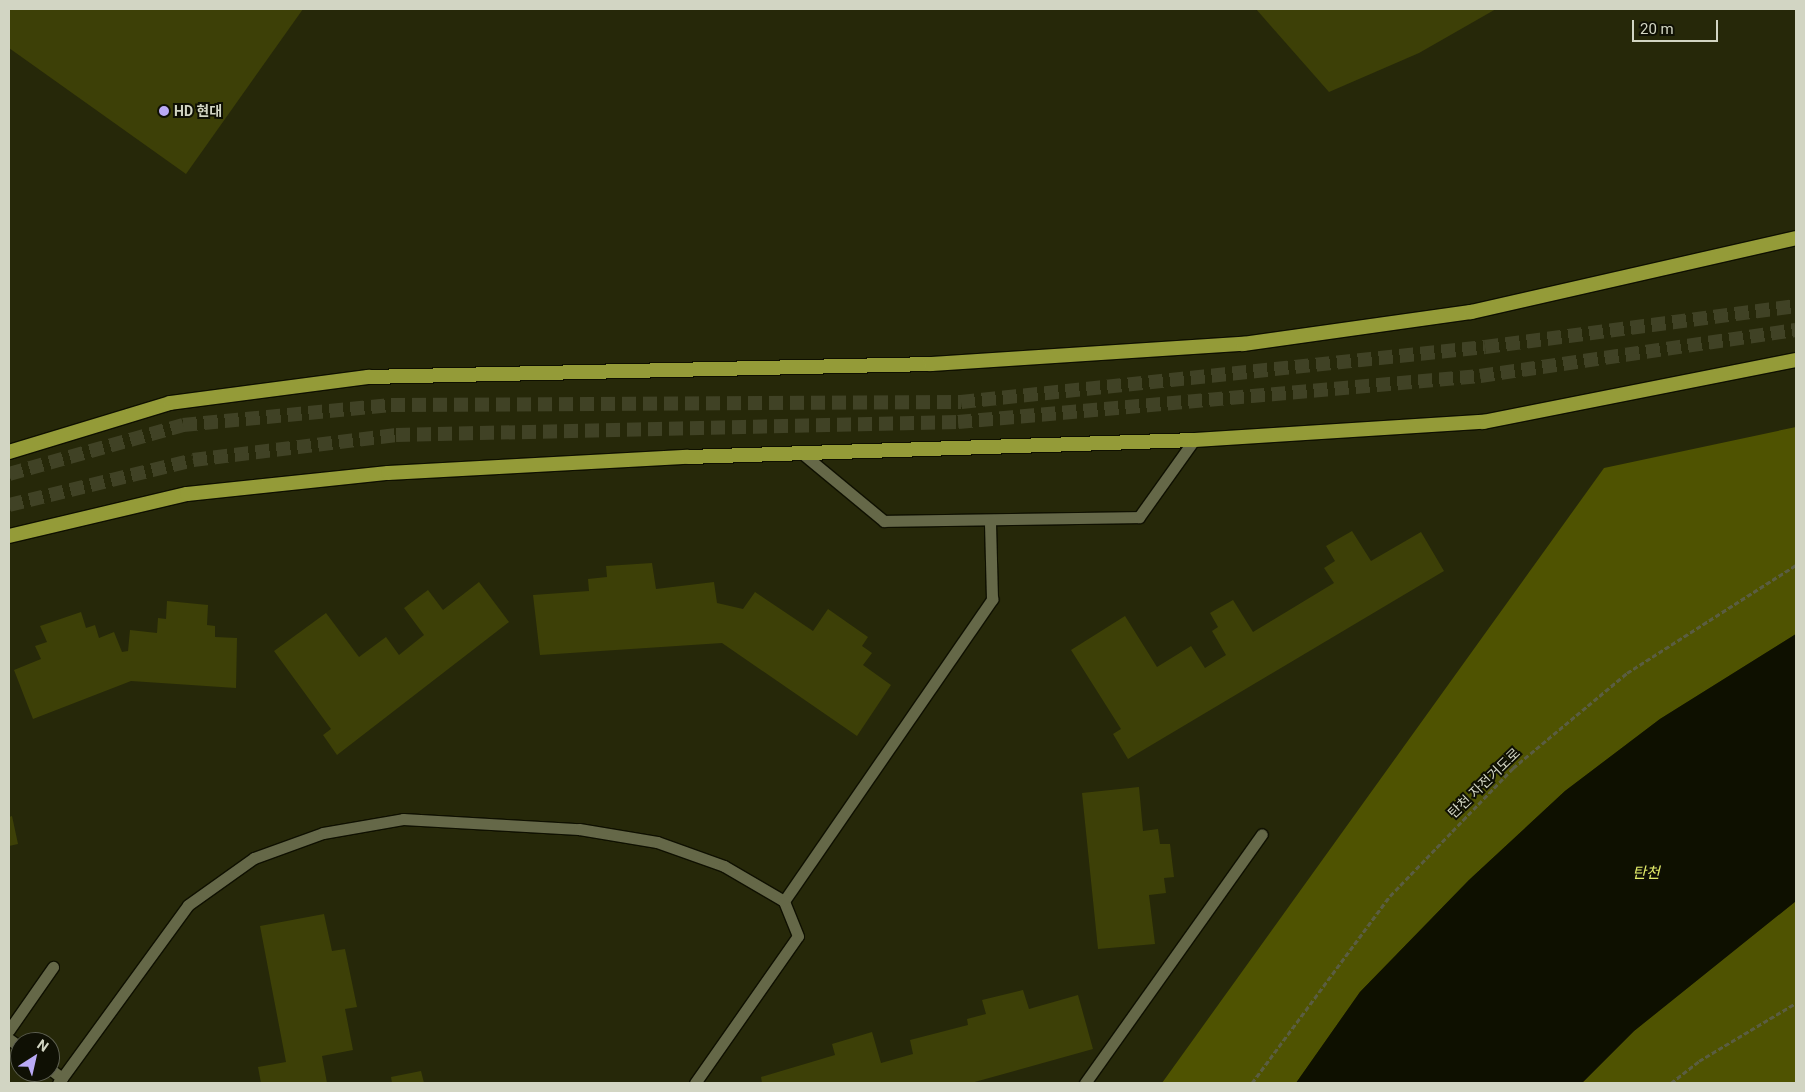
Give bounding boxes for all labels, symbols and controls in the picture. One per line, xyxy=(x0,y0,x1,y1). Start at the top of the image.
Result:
scale bar xyxy=(1635,10,1721,42)
text: 20 m xyxy=(1640,20,1674,38)
place label: HD 현대 xyxy=(174,103,222,119)
marker: HD 현대 xyxy=(158,105,170,117)
street label: 탄천 자전거도로 xyxy=(1444,744,1524,822)
water label: 탄천 xyxy=(1632,865,1660,883)
north arrow xyxy=(10,1032,60,1082)
text: N xyxy=(34,1036,52,1055)

